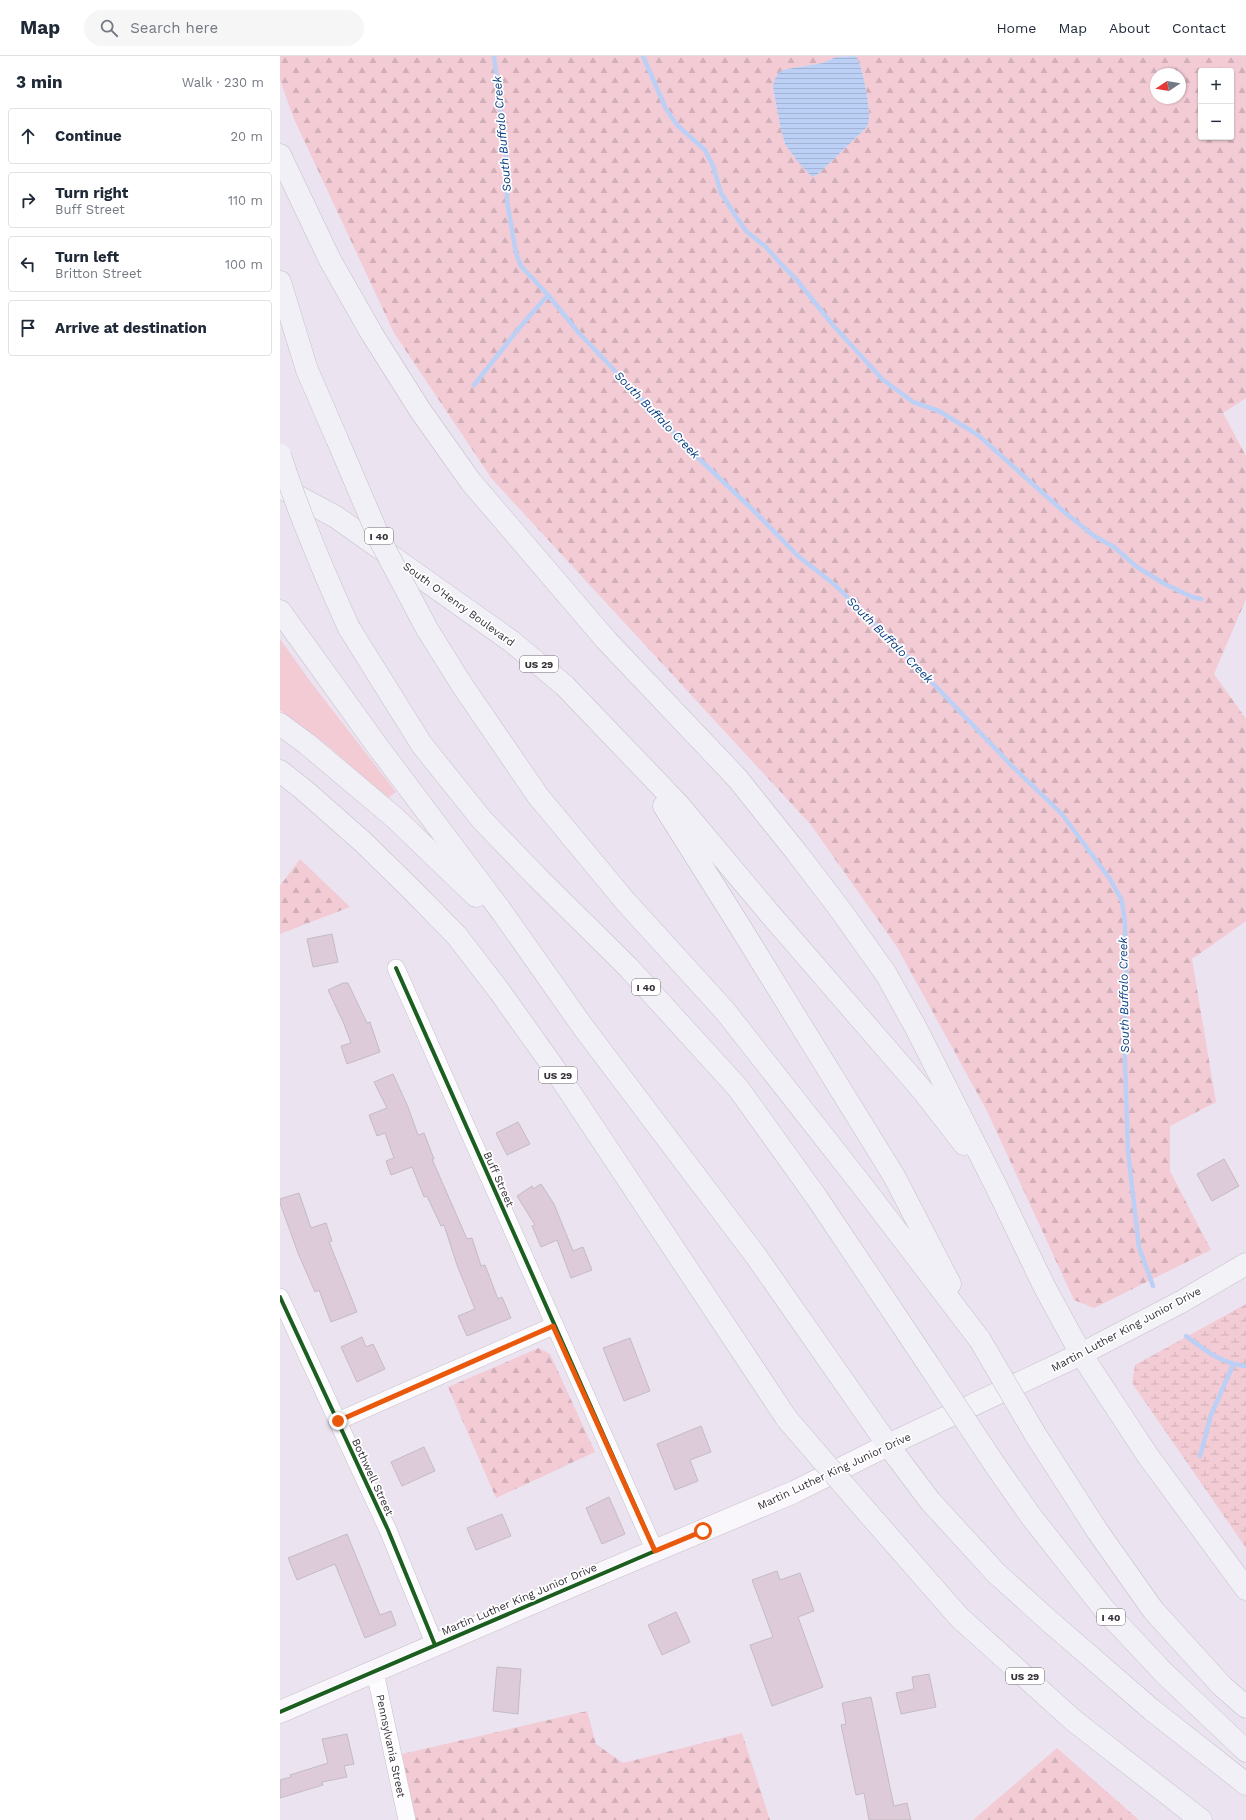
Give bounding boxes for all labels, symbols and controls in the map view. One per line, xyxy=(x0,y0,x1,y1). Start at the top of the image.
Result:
search box xyxy=(84,10,364,46)
text: Map xyxy=(20,16,60,39)
icon: search xyxy=(98,17,120,39)
text: Search here xyxy=(130,19,218,37)
text: Home xyxy=(996,20,1036,36)
text: Map xyxy=(1058,20,1087,36)
text: About xyxy=(1109,20,1150,36)
text: Contact xyxy=(1172,20,1226,36)
north arrow xyxy=(1150,68,1186,104)
map controls xyxy=(1198,68,1234,140)
button: + xyxy=(1198,68,1234,104)
text: 3 min xyxy=(16,72,62,92)
text: Walk · 230 m xyxy=(182,75,264,90)
water label: South Buffalo Creek xyxy=(490,75,514,192)
button: − xyxy=(1198,104,1234,140)
icon: ahead xyxy=(17,125,39,147)
text: Continue xyxy=(55,127,122,145)
text: 20 m xyxy=(231,129,263,144)
text: Turn right xyxy=(55,184,128,202)
icon: right xyxy=(17,189,39,211)
text: 110 m xyxy=(228,193,263,208)
text: Buff Street xyxy=(55,202,125,217)
text: Turn left xyxy=(55,248,119,266)
icon: left xyxy=(17,253,39,275)
text: 100 m xyxy=(225,257,263,272)
text: Britton Street xyxy=(55,266,142,281)
icon: arrive xyxy=(17,317,39,339)
text: Arrive at destination xyxy=(55,319,207,337)
water label: South Buffalo Creek xyxy=(612,368,703,462)
road number: I 40 xyxy=(365,528,393,544)
street label: South O'Henry Boulevard xyxy=(401,560,517,649)
water label: South Buffalo Creek xyxy=(844,594,936,686)
road number: US 29 xyxy=(520,656,558,672)
water label: South Buffalo Creek xyxy=(1116,936,1132,1053)
road number: I 40 xyxy=(632,979,660,995)
road number: US 29 xyxy=(539,1067,577,1083)
street label: Buff Street xyxy=(481,1150,517,1209)
street label: Martin Luther King Junior Drive xyxy=(1049,1284,1203,1375)
route end xyxy=(329,1412,347,1430)
street label: Martin Luther King Junior Drive xyxy=(755,1430,913,1513)
street label: Bothwell Street xyxy=(349,1437,396,1518)
route start xyxy=(694,1522,712,1540)
street label: Martin Luther King Junior Drive xyxy=(439,1561,599,1638)
road number: I 40 xyxy=(1097,1609,1125,1625)
road number: US 29 xyxy=(1006,1668,1044,1684)
street label: Pennsylvania Street xyxy=(373,1693,408,1799)

